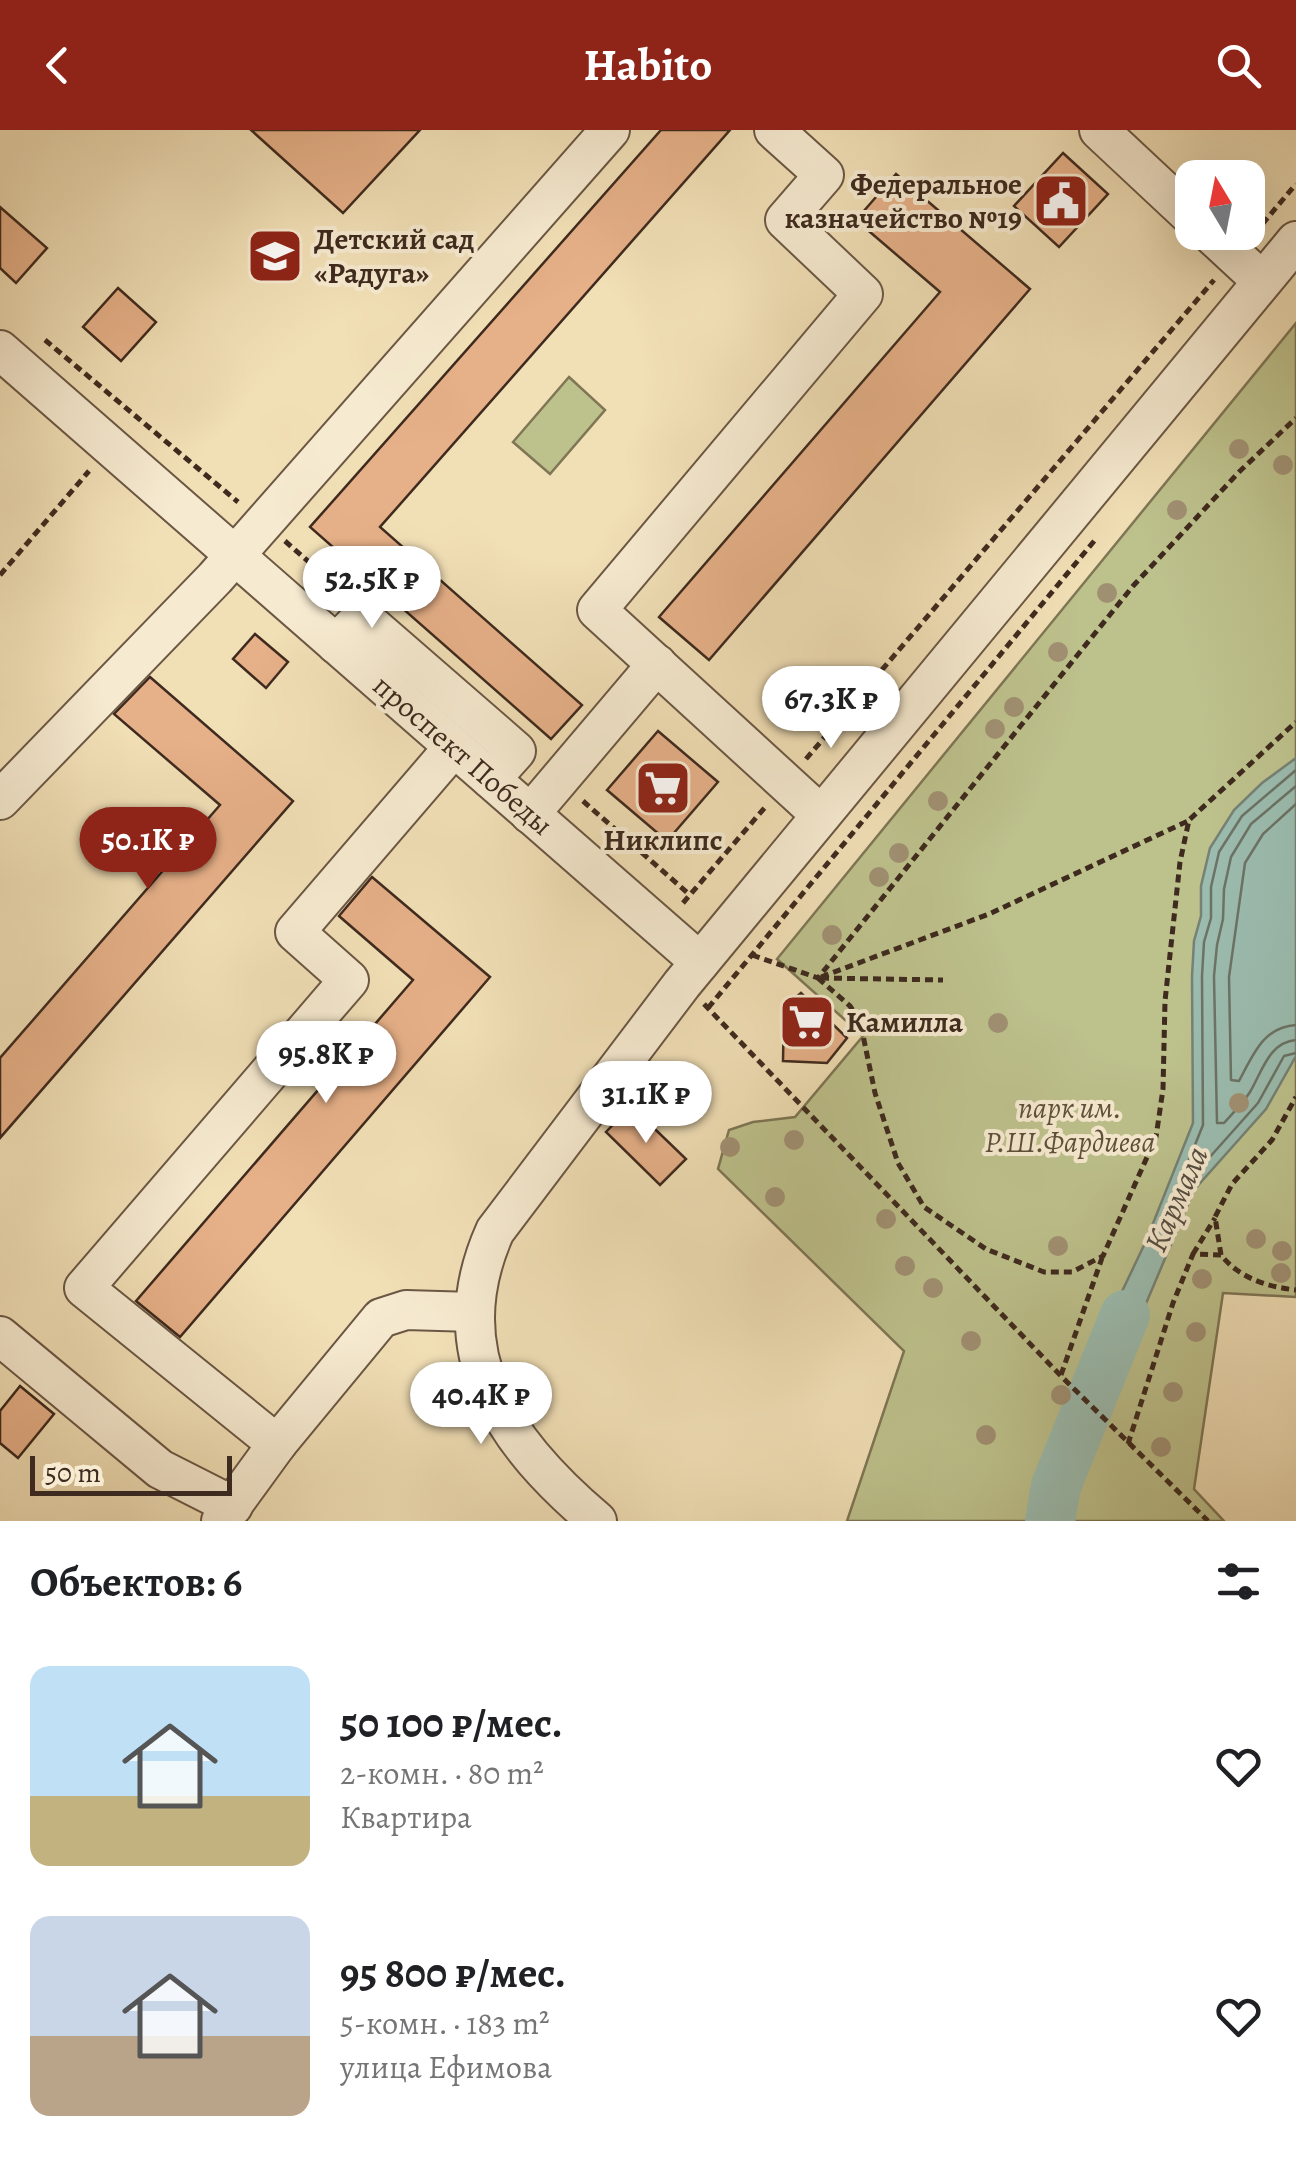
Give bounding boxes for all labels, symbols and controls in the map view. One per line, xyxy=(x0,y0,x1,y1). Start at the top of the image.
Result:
text: Habito xyxy=(583,34,713,96)
icon: back xyxy=(30,38,85,93)
icon: search xyxy=(1211,38,1266,93)
north arrow xyxy=(1175,160,1265,250)
map controls xyxy=(1175,160,1265,250)
place label: Федеральное казначейство №19 xyxy=(785,164,1022,238)
public building icon: Федеральное казначейство №19 xyxy=(1031,171,1091,231)
place label: Детский сад «Радуга» xyxy=(314,219,474,293)
school or university icon: Детский сад «Радуга» xyxy=(245,226,305,286)
pin: 52.5K ₽ xyxy=(280,546,464,631)
text: 52.5K ₽ xyxy=(325,556,419,600)
street label: проспект Победы xyxy=(364,666,562,844)
pin: 67.3K ₽ xyxy=(739,666,923,751)
text: 67.3K ₽ xyxy=(784,676,878,720)
supermarket icon: Никлипс xyxy=(633,758,693,818)
pin: 50.1K ₽ xyxy=(56,807,240,892)
text: 50.1K ₽ xyxy=(102,817,194,861)
place label: Никлипс xyxy=(603,820,723,860)
supermarket icon: Камилла xyxy=(777,992,837,1052)
place label: Камилла xyxy=(846,1002,964,1042)
pin: 95.8K ₽ xyxy=(234,1021,418,1106)
text: 95.8K ₽ xyxy=(278,1031,374,1075)
pin: 31.1K ₽ xyxy=(554,1061,738,1146)
text: 31.1K ₽ xyxy=(602,1071,690,1115)
park label: парк им. Р.Ш.Фардиева xyxy=(985,1088,1155,1162)
water label: Кармала xyxy=(1133,1139,1219,1259)
pin: 40.4K ₽ xyxy=(389,1362,573,1447)
text: 40.4K ₽ xyxy=(432,1372,530,1416)
scale bar xyxy=(30,1451,232,1496)
text: 50 m xyxy=(45,1454,101,1492)
text: Объектов: 6 xyxy=(30,1553,242,1610)
icon: filters xyxy=(1211,1554,1266,1609)
text: 50 100 ₽/мес. xyxy=(340,1694,563,1751)
icon: home xyxy=(110,1706,230,1826)
icon: heart xyxy=(1211,1739,1266,1794)
text: 2-комн. · 80 m² xyxy=(340,1751,544,1795)
text: Квартира xyxy=(340,1795,472,1839)
text: 95 800 ₽/мес. xyxy=(340,1944,566,2001)
icon: home xyxy=(110,1956,230,2076)
icon: heart xyxy=(1211,1989,1266,2044)
text: 5-комн. · 183 m² xyxy=(340,2001,550,2045)
text: улица Ефимова xyxy=(340,2045,552,2089)

